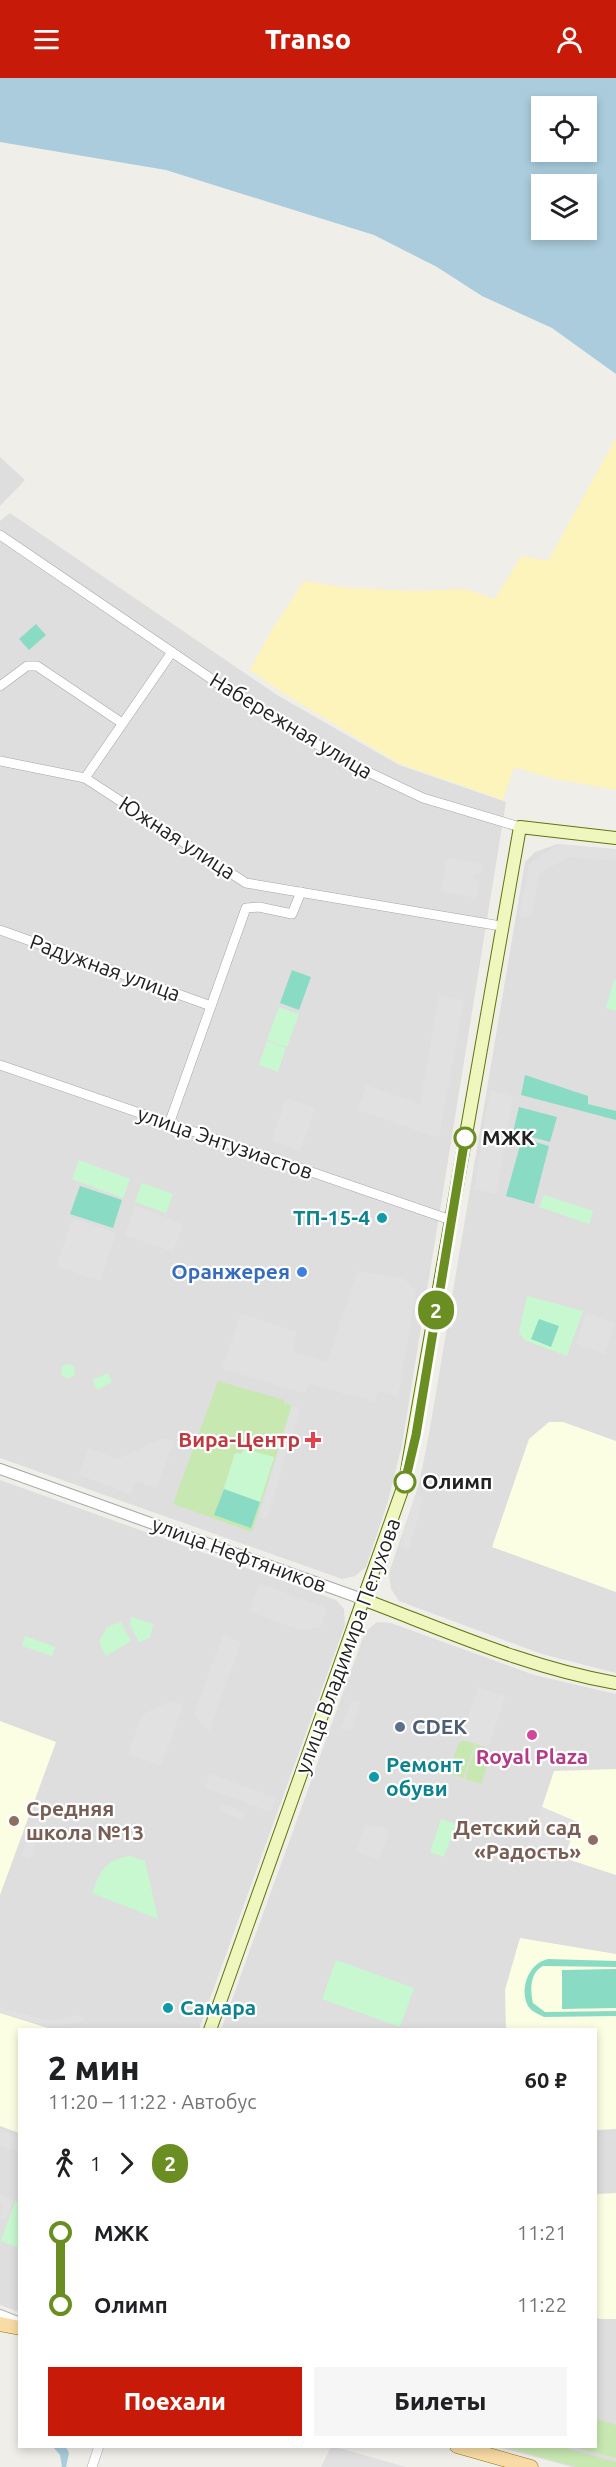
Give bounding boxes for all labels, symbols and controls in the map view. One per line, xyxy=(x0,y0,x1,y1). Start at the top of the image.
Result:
icon: menu xyxy=(30,23,63,56)
icon: person xyxy=(553,23,586,56)
text: Transo xyxy=(265,24,351,54)
map controls xyxy=(531,96,597,240)
button: locate xyxy=(531,96,597,162)
button: layers xyxy=(531,174,597,240)
street label: Набережная улица xyxy=(206,667,377,783)
street label: Южная улица xyxy=(115,791,240,884)
street label: Радужная улица xyxy=(27,929,184,1005)
street label: улица Энтузиастов xyxy=(134,1101,316,1183)
place label: МЖК xyxy=(482,1125,535,1149)
marker: МЖК xyxy=(454,1127,476,1149)
place label: ТП-15-4 xyxy=(293,1205,370,1229)
marker: ТП-15-4 xyxy=(375,1211,389,1225)
place label: Оранжерея xyxy=(171,1259,290,1283)
marker: Оранжерея xyxy=(295,1265,309,1279)
line badge: 2 xyxy=(416,1290,456,1330)
text: 2 xyxy=(430,1298,442,1322)
place label: Вира-Центр xyxy=(178,1427,300,1451)
marker: Вира-Центр xyxy=(304,1431,322,1449)
place label: Олимп xyxy=(422,1469,492,1493)
marker: Олимп xyxy=(394,1471,416,1493)
street label: улица Нефтяников xyxy=(149,1511,330,1597)
street label: улица Владимира Петухова xyxy=(290,1515,405,1777)
place label: CDEK xyxy=(412,1714,467,1738)
marker: CDEK xyxy=(393,1720,407,1734)
marker: Royal Plaza xyxy=(525,1728,539,1742)
place label: Royal Plaza xyxy=(476,1744,588,1768)
place label: Ремонт обуви xyxy=(386,1752,463,1800)
marker: Ремонт обуви xyxy=(367,1770,381,1784)
place label: Средняя школа №13 xyxy=(26,1796,144,1844)
marker: Средняя школа №13 xyxy=(7,1814,21,1828)
place label: Детский сад «Радость» xyxy=(453,1815,581,1863)
marker: Детский сад «Радость» xyxy=(586,1833,600,1847)
place label: Самара xyxy=(180,1995,256,2019)
marker: Самара xyxy=(161,2001,175,2015)
text: 2 мин xyxy=(48,2049,140,2086)
text: 60 ₽ xyxy=(525,2067,567,2092)
text: 11:20 – 11:22 · Автобус xyxy=(48,2090,257,2113)
icon: walk xyxy=(48,2147,81,2180)
icon: forward xyxy=(110,2147,143,2180)
text: 2 xyxy=(164,2151,176,2175)
text: 1 xyxy=(90,2152,101,2175)
text: МЖК xyxy=(94,2220,149,2245)
text: 11:21 xyxy=(517,2221,567,2244)
text: Олимп xyxy=(94,2292,168,2317)
text: 11:22 xyxy=(517,2293,567,2316)
button: Поехали xyxy=(48,2367,302,2436)
button: Билеты xyxy=(314,2367,567,2436)

